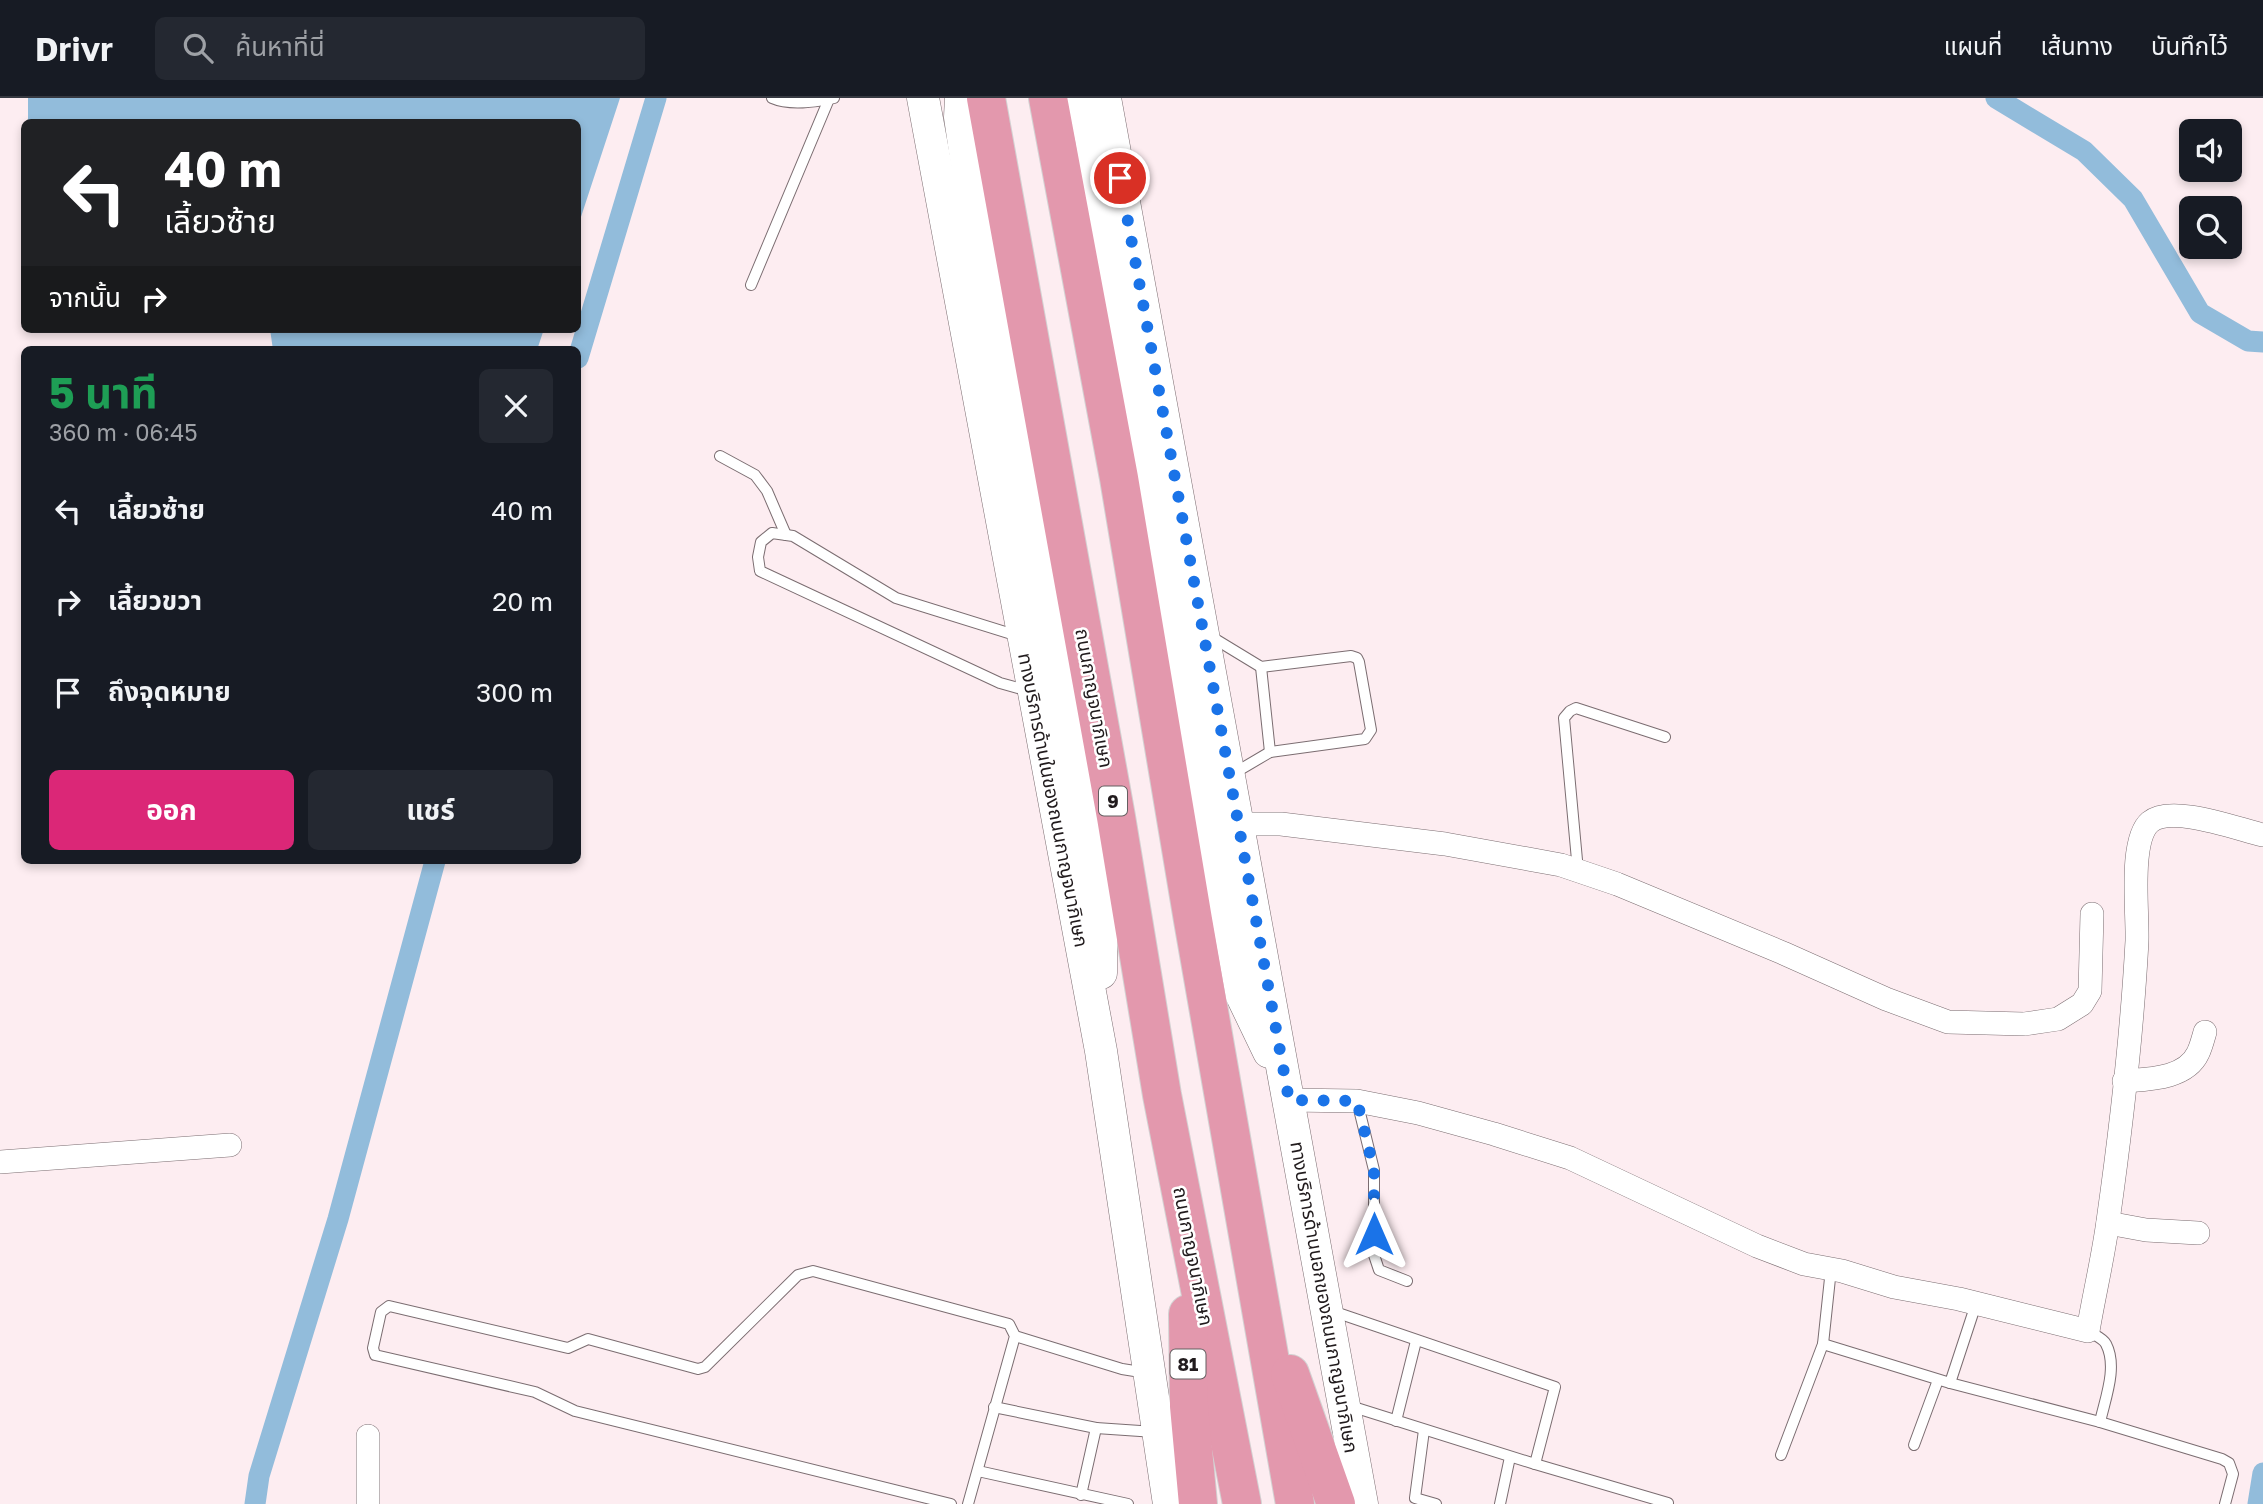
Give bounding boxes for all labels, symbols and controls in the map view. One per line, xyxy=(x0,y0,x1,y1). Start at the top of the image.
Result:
search box xyxy=(155,17,645,80)
text: Drivr xyxy=(35,29,113,68)
icon: search xyxy=(179,29,217,67)
text: ค้นหาที่นี่ xyxy=(235,31,325,62)
text: แผนที่ xyxy=(1944,31,2002,60)
text: เส้นทาง xyxy=(2040,31,2113,60)
text: บันทึกไว้ xyxy=(2151,31,2228,60)
map controls xyxy=(2179,119,2242,259)
button: sound xyxy=(2179,119,2242,182)
text: 40 m xyxy=(164,139,282,198)
icon: left xyxy=(49,147,140,238)
pin xyxy=(1090,148,1150,208)
icon: arrive xyxy=(1101,159,1139,197)
button: search xyxy=(2179,196,2242,259)
text: เลี้ยวซ้าย xyxy=(164,202,276,240)
icon: right xyxy=(135,280,173,318)
text: จากนั้น xyxy=(49,282,121,313)
text: 5 นาที xyxy=(49,367,158,417)
button: close xyxy=(479,369,553,443)
text: 360 m · 06:45 xyxy=(49,418,198,446)
icon: left xyxy=(49,492,87,530)
text: เลี้ยวซ้าย xyxy=(108,494,205,525)
text: 40 m xyxy=(492,495,553,526)
icon: right xyxy=(49,583,87,621)
text: เลี้ยวขวา xyxy=(108,585,202,616)
text: 20 m xyxy=(492,586,553,617)
street label: ถนนกาญจนาภิเษก xyxy=(1071,627,1119,769)
street label: ทางบริการด้านในของถนนกาญจนาภิเษก xyxy=(1014,651,1094,949)
icon: arrive xyxy=(49,674,87,712)
text: ถึงจุดหมาย xyxy=(108,676,231,707)
text: 300 m xyxy=(476,677,553,708)
button: ออก xyxy=(49,770,294,850)
button: แชร์ xyxy=(308,770,553,850)
road number: 9 xyxy=(1099,786,1127,816)
street label: ทางบริการด้านนอกของถนนกาญจนาภิเษก xyxy=(1286,1139,1364,1455)
street label: ถนนกาญจนาภิเษก xyxy=(1169,1185,1219,1327)
position arrow xyxy=(1337,1197,1411,1271)
road number: 81 xyxy=(1170,1350,1206,1378)

